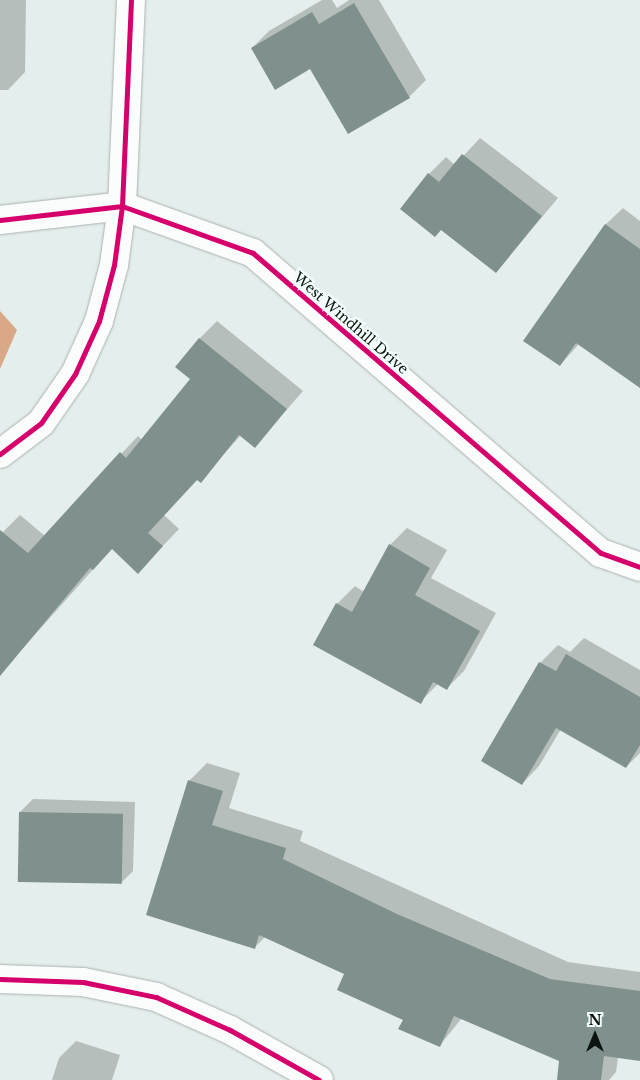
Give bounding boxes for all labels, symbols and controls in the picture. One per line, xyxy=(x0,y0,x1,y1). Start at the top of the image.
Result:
street label: West Windhill Drive xyxy=(290,268,412,378)
north arrow xyxy=(570,1010,620,1060)
text: N xyxy=(588,1011,602,1029)

